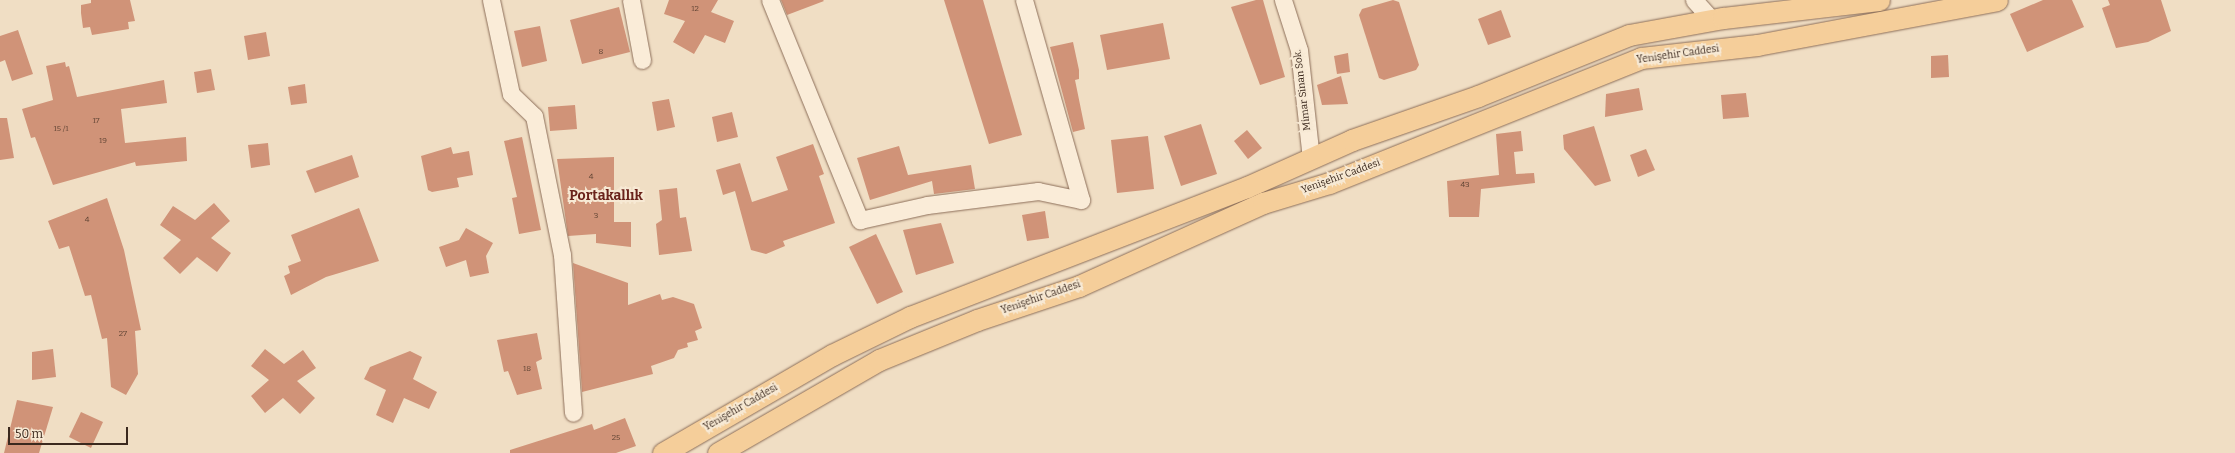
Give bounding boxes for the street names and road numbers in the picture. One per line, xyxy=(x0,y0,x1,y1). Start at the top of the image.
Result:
street label: Yenişehir Caddesi xyxy=(1636,43,1720,67)
street label: Mimar Sinan Sok. xyxy=(1292,49,1314,131)
street label: Yenişehir Caddesi xyxy=(1300,157,1382,197)
street label: Yenişehir Caddesi xyxy=(1000,279,1082,317)
street label: Yenişehir Caddesi xyxy=(702,382,780,434)

